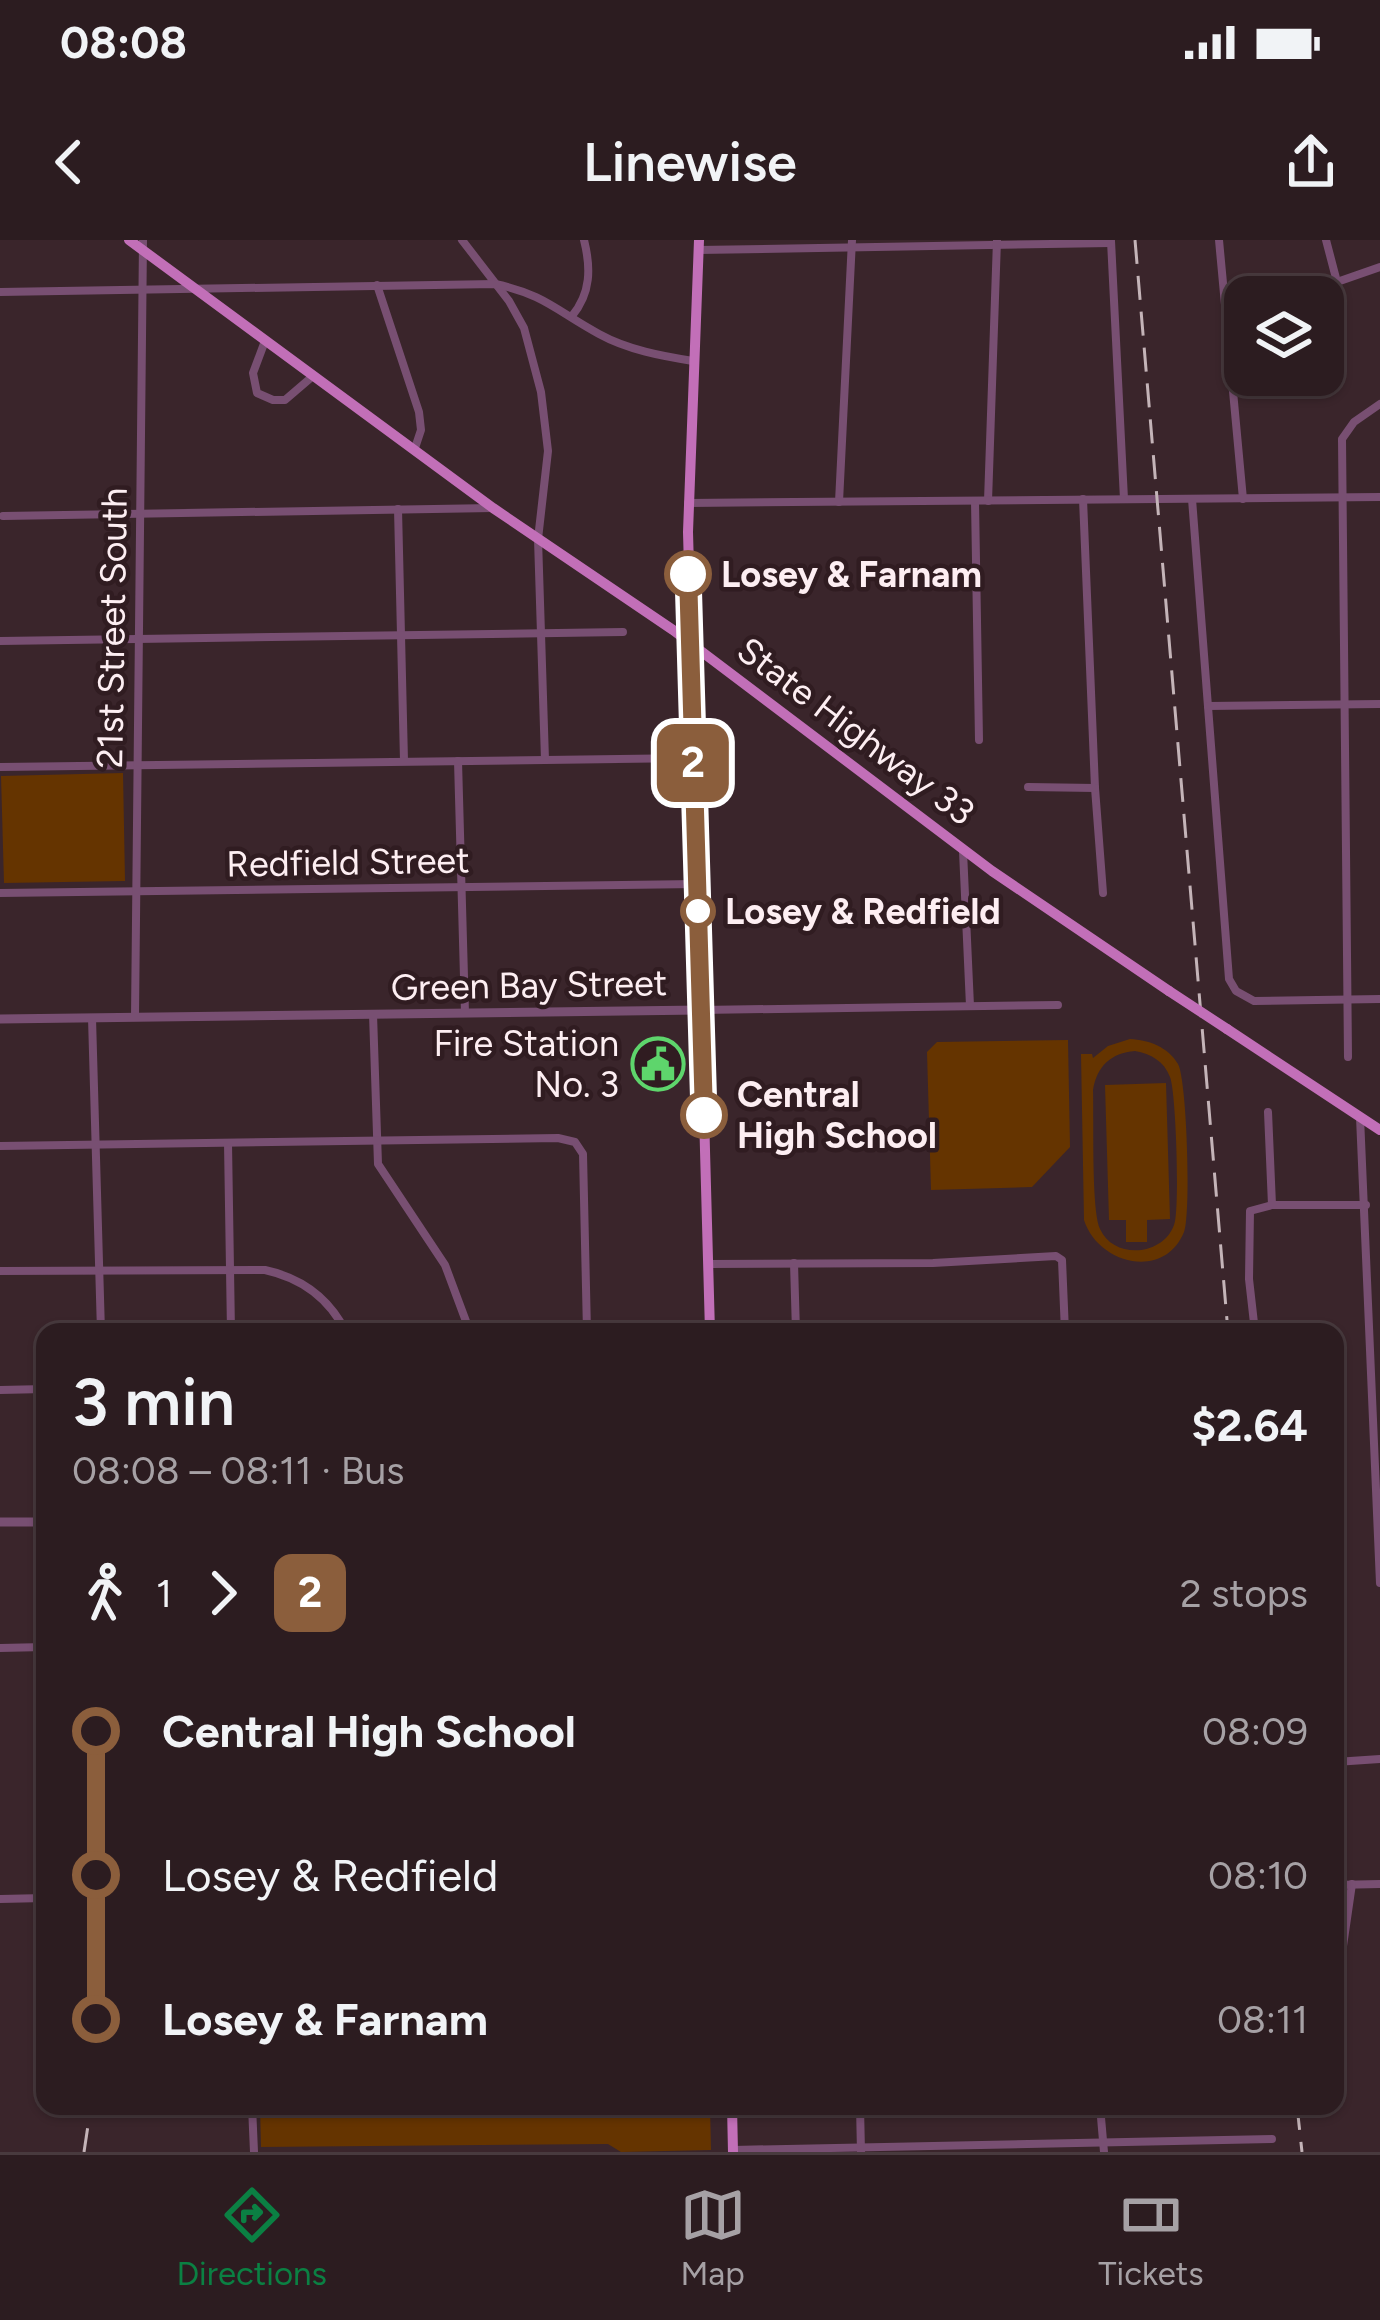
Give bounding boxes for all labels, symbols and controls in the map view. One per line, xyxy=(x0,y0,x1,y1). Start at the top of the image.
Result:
text: 08:08 xyxy=(60,15,187,69)
icon: back xyxy=(36,129,102,195)
icon: share xyxy=(1278,129,1344,195)
text: Linewise xyxy=(583,130,797,195)
map controls xyxy=(1224,276,1344,396)
button: layers xyxy=(1224,276,1344,396)
street label: 21st Street South xyxy=(88,487,136,769)
marker: Losey & Farnam xyxy=(666,552,710,596)
place label: Losey & Farnam xyxy=(721,553,982,596)
street label: State Highway 33 xyxy=(729,628,983,834)
line badge: 2 xyxy=(654,724,732,802)
text: 2 xyxy=(681,737,705,788)
street label: Redfield Street xyxy=(226,838,470,886)
place label: Losey & Redfield xyxy=(725,890,1001,933)
marker: Losey & Redfield xyxy=(682,895,714,927)
street label: Green Bay Street xyxy=(390,961,668,1009)
place label: Fire Station No. 3 xyxy=(433,1022,619,1106)
public building icon: Fire Station No. 3 xyxy=(630,1036,686,1092)
place label: Central High School xyxy=(737,1073,937,1157)
marker: Central High School xyxy=(682,1093,726,1137)
text: 3 min xyxy=(72,1362,235,1442)
text: $2.64 xyxy=(1191,1398,1308,1452)
text: 08:08 – 08:11 · Bus xyxy=(72,1447,404,1494)
icon: walk xyxy=(72,1560,138,1626)
icon: forward xyxy=(190,1560,256,1626)
text: 2 xyxy=(298,1567,322,1618)
text: 1 xyxy=(156,1570,172,1617)
text: 2 stops xyxy=(1180,1570,1308,1617)
text: Central High School xyxy=(162,1704,576,1758)
text: 08:09 xyxy=(1202,1708,1308,1755)
text: Losey & Redfield xyxy=(162,1848,498,1902)
text: 08:10 xyxy=(1208,1852,1308,1899)
text: Losey & Farnam xyxy=(162,1992,488,2046)
text: 08:11 xyxy=(1217,1996,1308,2043)
tab: Directions xyxy=(176,2182,327,2293)
tab: Map xyxy=(680,2182,746,2293)
tab: Tickets xyxy=(1098,2182,1204,2293)

